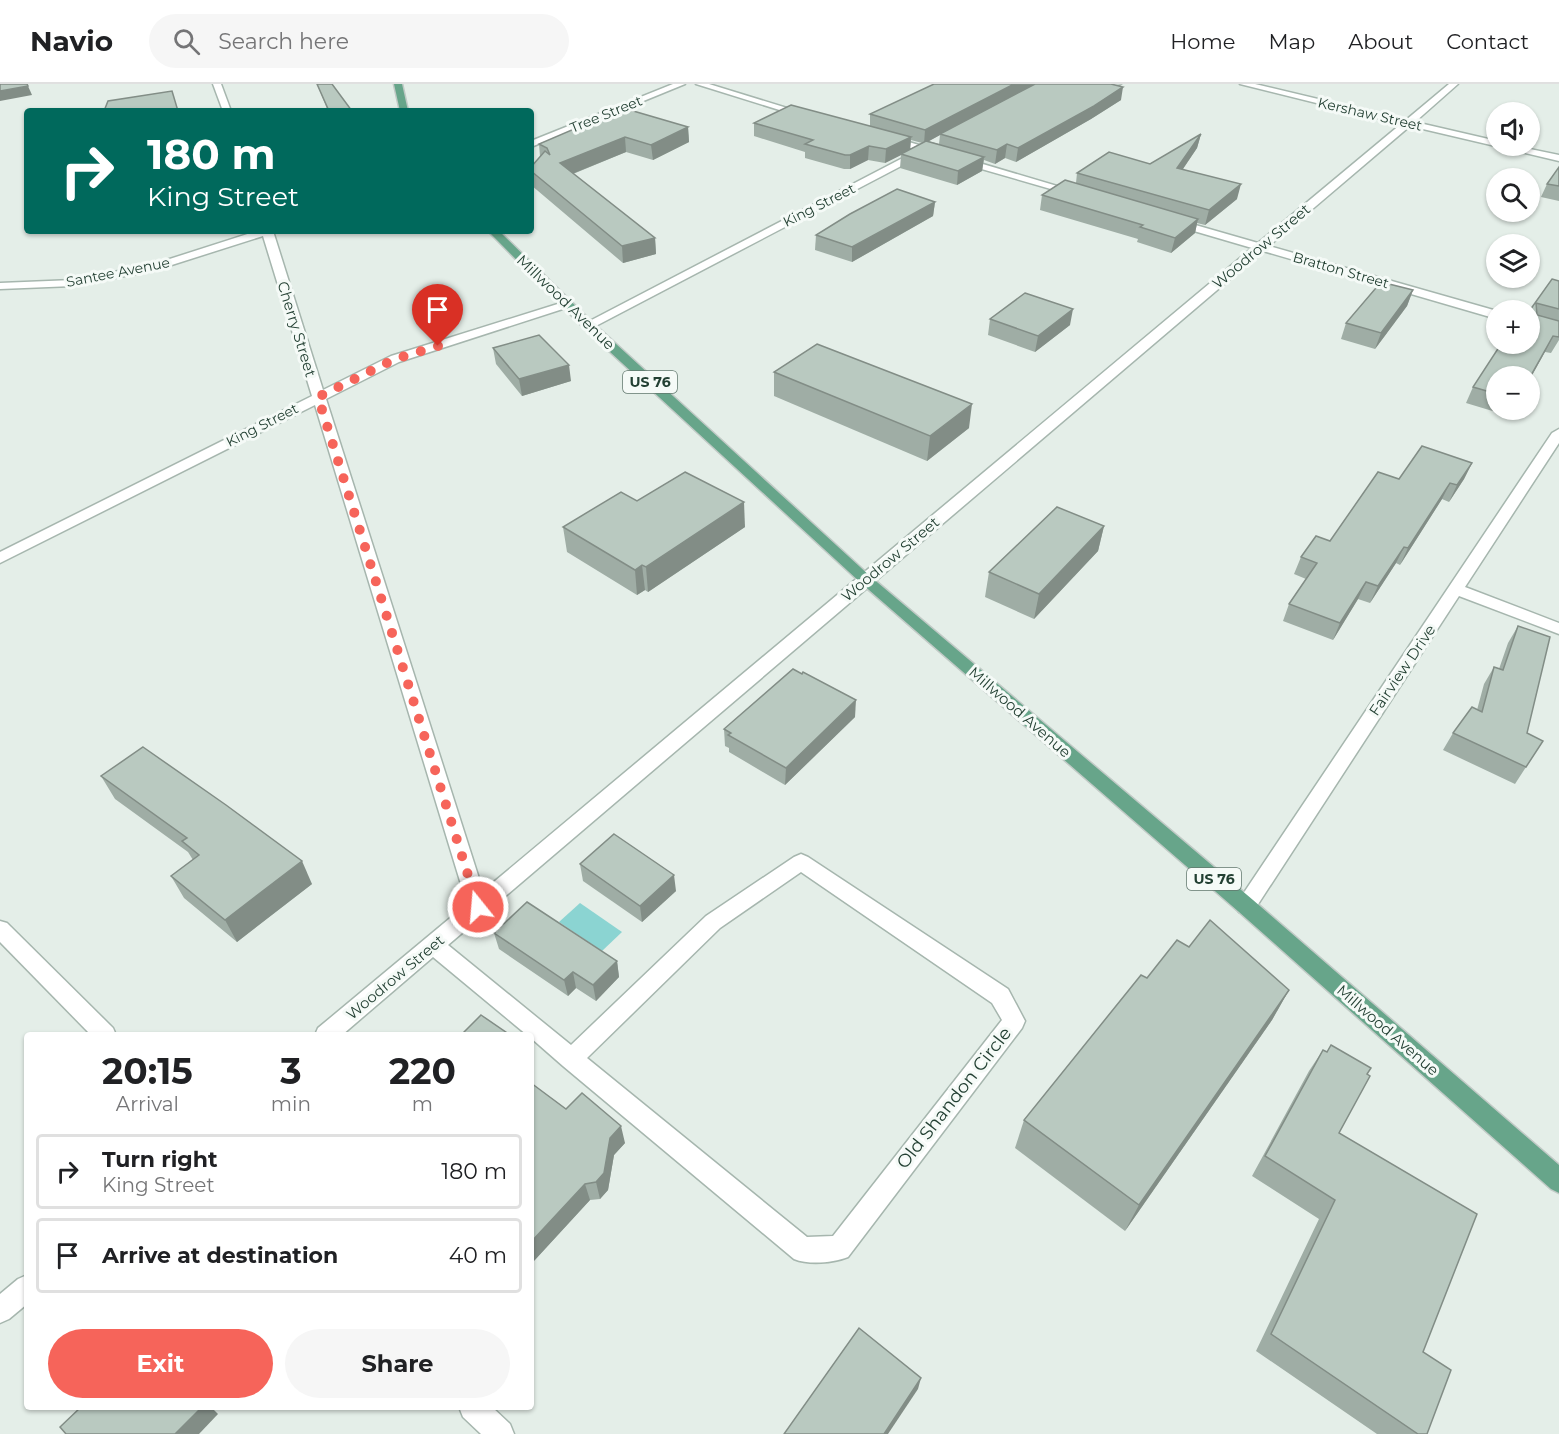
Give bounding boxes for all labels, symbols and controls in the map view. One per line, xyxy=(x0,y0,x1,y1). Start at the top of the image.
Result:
search box xyxy=(149,14,569,68)
text: Navio xyxy=(30,24,113,58)
icon: search xyxy=(170,25,203,58)
text: Search here xyxy=(218,28,349,55)
text: Home xyxy=(1170,29,1235,54)
text: Map xyxy=(1268,29,1315,54)
text: About xyxy=(1348,29,1413,54)
text: Contact xyxy=(1446,29,1529,54)
street label: Tree Street xyxy=(567,91,645,137)
street label: Kershaw Street xyxy=(1316,93,1424,135)
map controls xyxy=(1486,102,1540,420)
button: sound xyxy=(1486,102,1540,156)
text: 180 m xyxy=(147,128,276,180)
icon: right xyxy=(48,132,126,210)
button: search xyxy=(1486,168,1540,222)
street label: King Street xyxy=(780,179,858,231)
text: King Street xyxy=(147,180,299,213)
street label: Woodrow Street xyxy=(1208,199,1314,293)
button: layers xyxy=(1486,234,1540,288)
street label: Bratton Street xyxy=(1291,248,1391,292)
street label: Millwood Avenue xyxy=(513,250,619,354)
street label: Santee Avenue xyxy=(65,253,171,291)
street label: Cherry Street xyxy=(273,279,321,379)
pin xyxy=(412,284,463,346)
icon: arrive xyxy=(421,293,454,326)
button: + xyxy=(1486,300,1540,354)
button: − xyxy=(1486,366,1540,420)
road number: US 76 xyxy=(623,371,677,393)
street label: King Street xyxy=(223,399,301,451)
street label: Woodrow Street xyxy=(837,512,943,606)
street label: Fairview Drive xyxy=(1365,621,1439,719)
street label: Millwood Avenue xyxy=(965,663,1075,761)
road number: US 76 xyxy=(1187,868,1241,890)
position arrow xyxy=(446,875,510,939)
street label: Woodrow Street xyxy=(342,930,448,1024)
street label: Millwood Avenue xyxy=(1333,981,1443,1079)
street label: Old Shandon Circle xyxy=(892,1023,1016,1173)
text: 20:15 xyxy=(102,1049,193,1093)
text: 3 xyxy=(280,1049,302,1093)
text: 220 xyxy=(389,1049,456,1093)
text: Arrival xyxy=(116,1092,179,1116)
text: min xyxy=(271,1092,311,1116)
text: m xyxy=(412,1092,433,1116)
text: Turn right xyxy=(102,1146,217,1173)
icon: right xyxy=(51,1155,84,1188)
text: 180 m xyxy=(441,1158,507,1185)
text: King Street xyxy=(102,1173,215,1197)
icon: arrive xyxy=(51,1239,84,1272)
text: Arrive at destination xyxy=(102,1242,338,1269)
text: 40 m xyxy=(449,1242,507,1269)
button: Exit xyxy=(48,1329,273,1398)
button: Share xyxy=(285,1329,510,1398)

